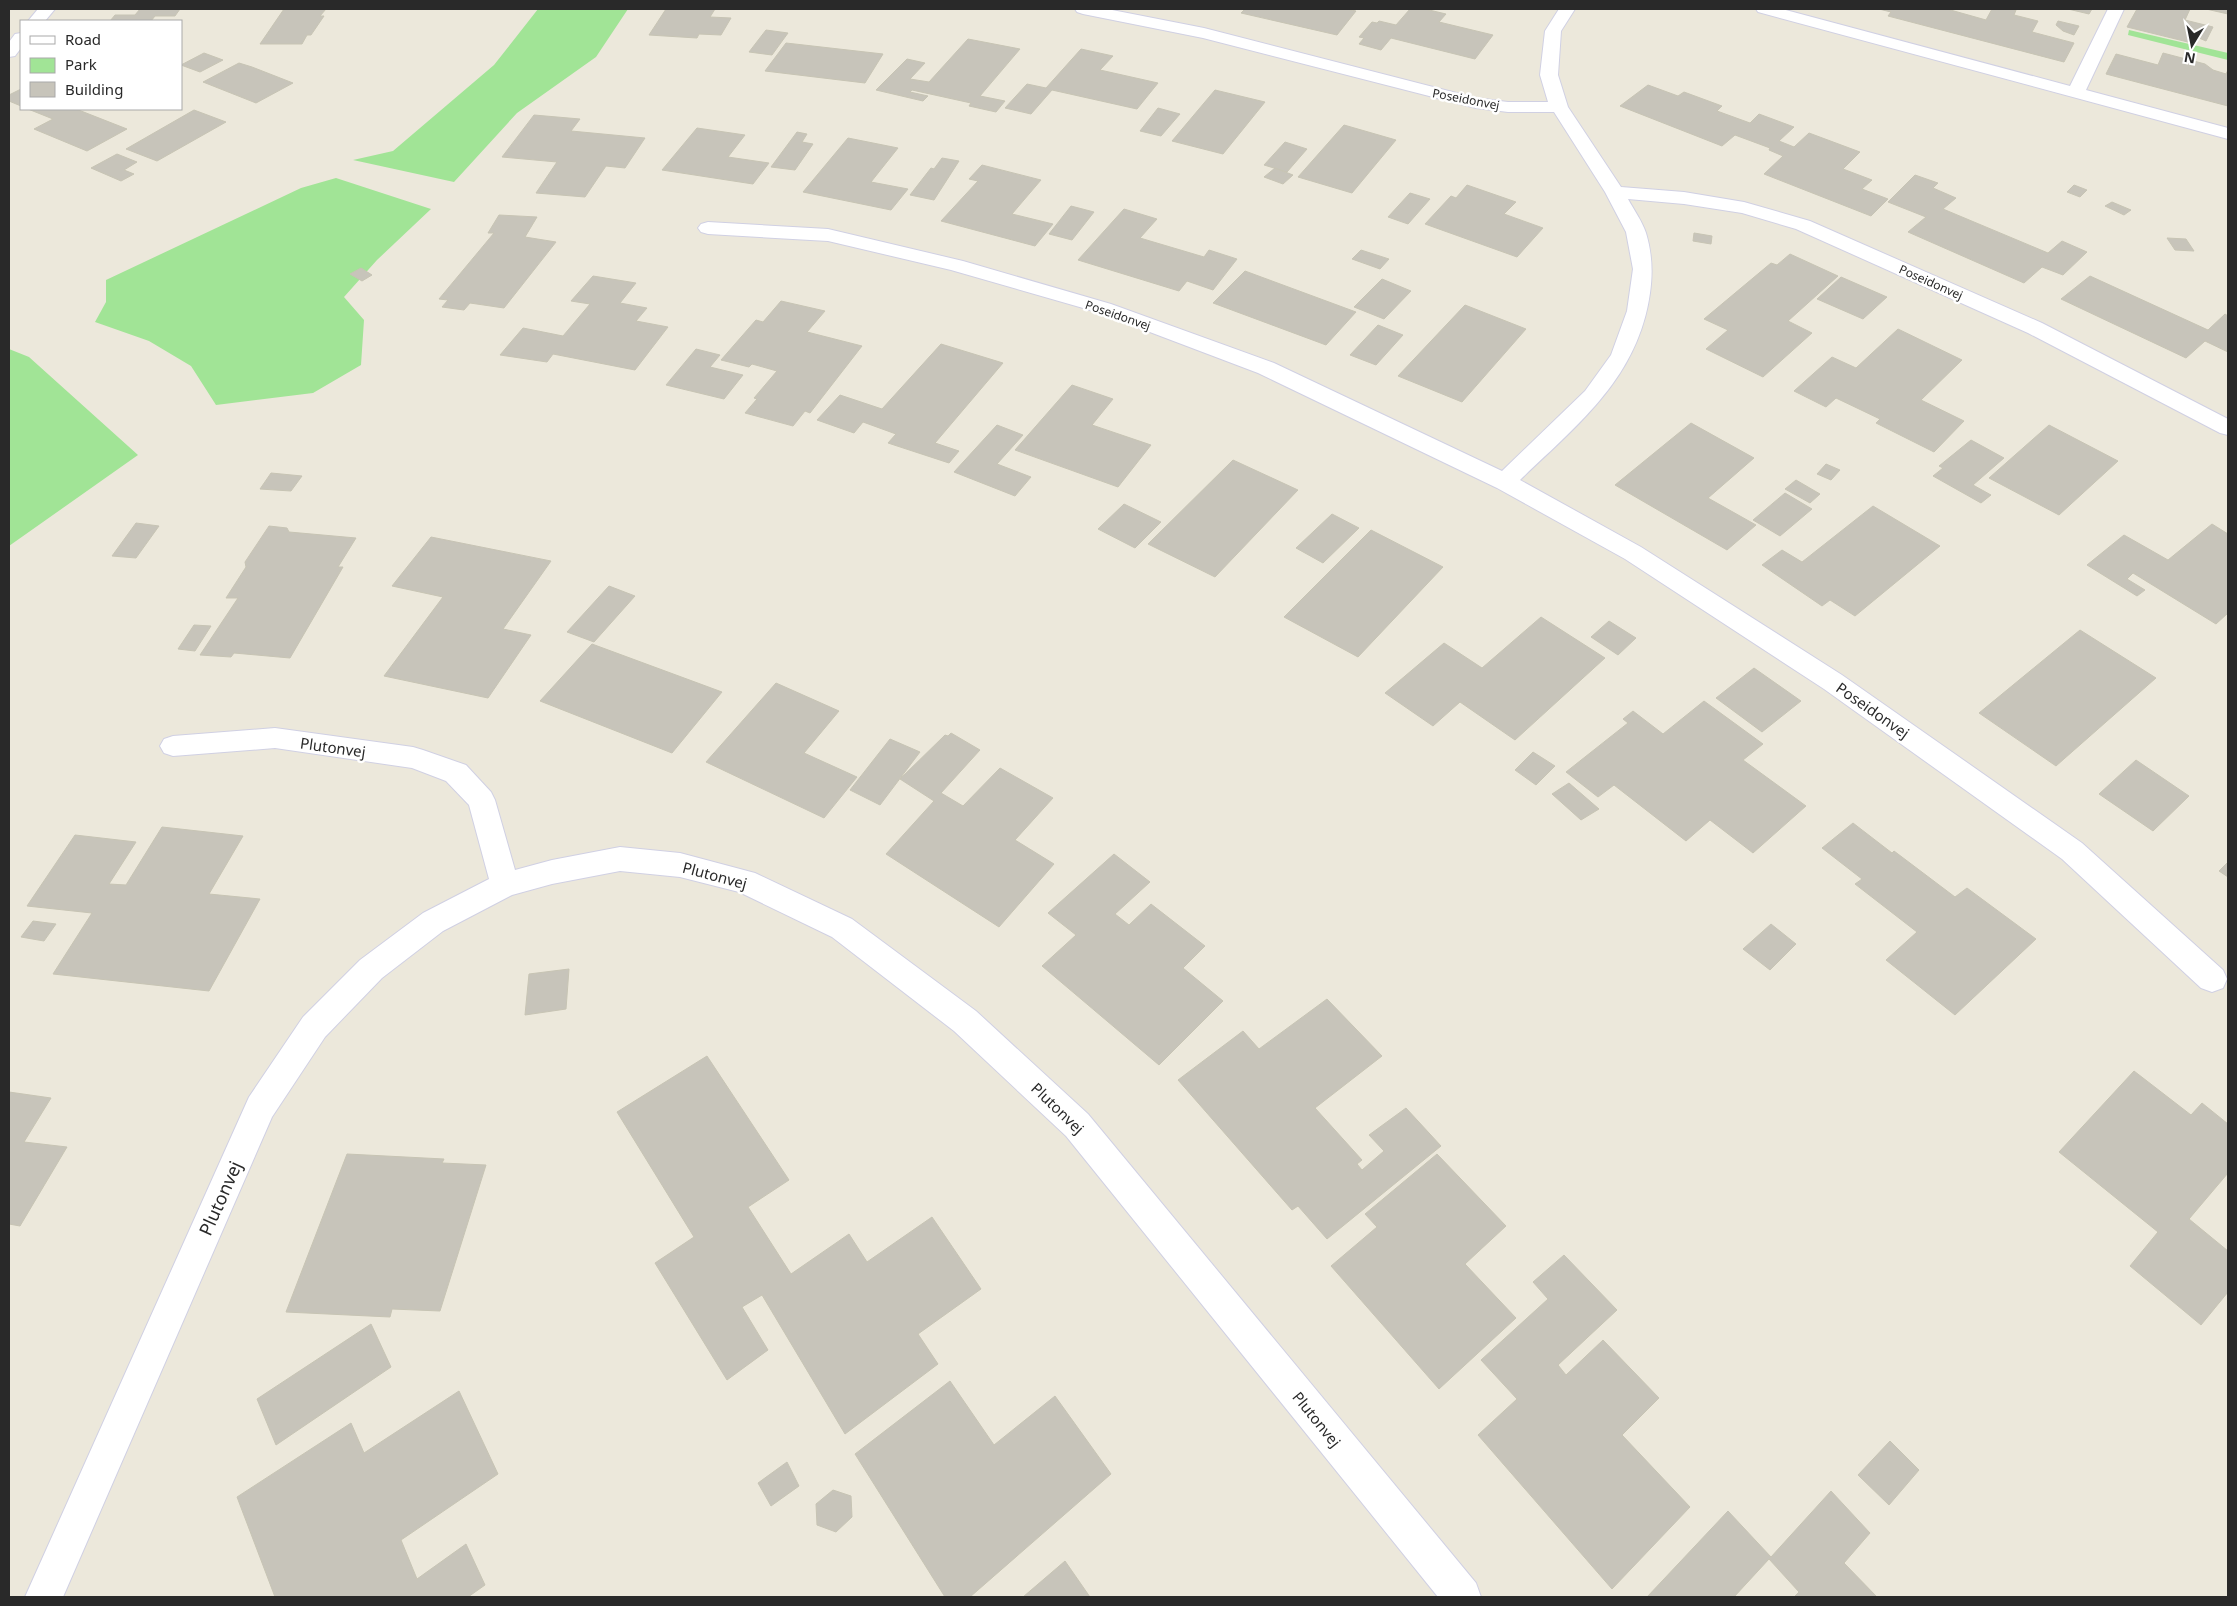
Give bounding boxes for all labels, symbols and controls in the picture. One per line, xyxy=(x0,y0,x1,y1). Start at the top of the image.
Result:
legend xyxy=(20,20,182,110)
north arrow xyxy=(2167,20,2217,70)
text: Road xyxy=(65,29,101,49)
text: N xyxy=(2182,48,2197,69)
text: Park xyxy=(65,54,97,74)
text: Building xyxy=(65,79,123,99)
street label: Poseidonvej xyxy=(1431,84,1501,114)
street label: Poseidonvej xyxy=(1896,260,1966,304)
street label: Poseidonvej xyxy=(1083,296,1153,334)
street label: Poseidonvej xyxy=(1832,677,1914,743)
street label: Plutonvej xyxy=(299,733,367,761)
street label: Plutonvej xyxy=(681,857,749,893)
street label: Plutonvej xyxy=(1027,1078,1089,1138)
street label: Plutonvej xyxy=(193,1157,247,1239)
street label: Plutonvej xyxy=(1288,1387,1346,1451)

